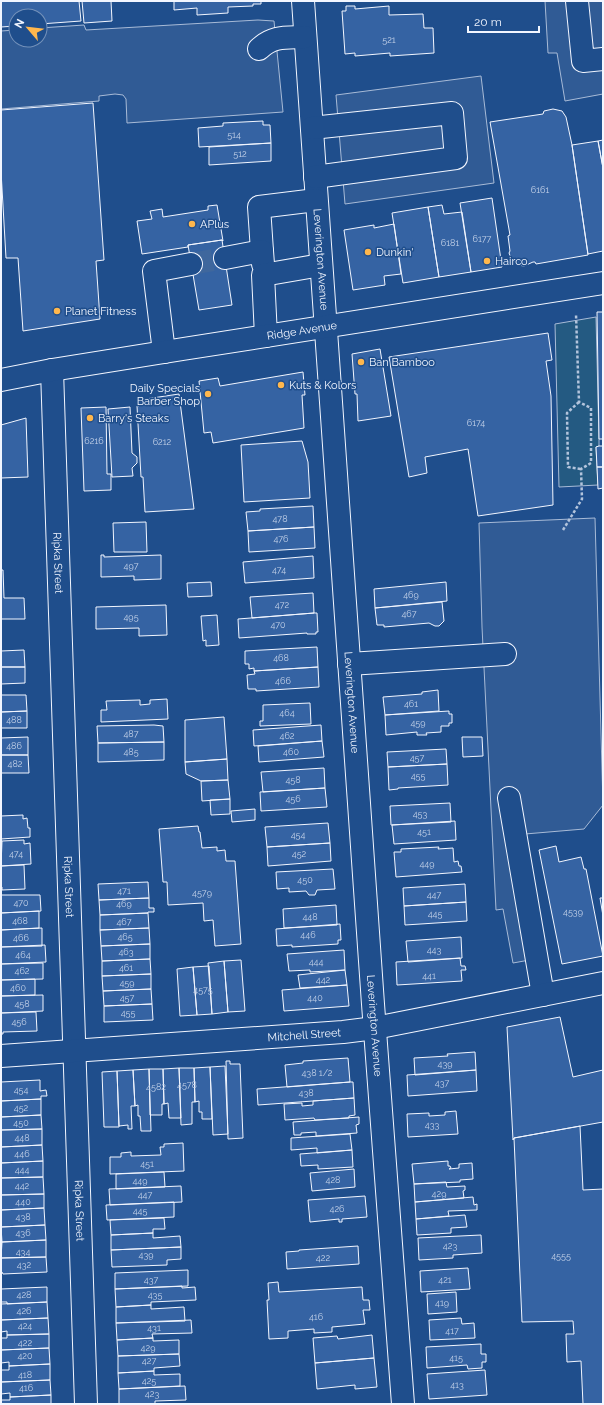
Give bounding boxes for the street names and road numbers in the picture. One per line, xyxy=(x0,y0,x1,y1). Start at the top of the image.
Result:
street label: Leverington Avenue xyxy=(310,208,331,311)
street label: Ridge Avenue xyxy=(266,319,338,343)
street label: Ripka Street xyxy=(50,532,65,594)
street label: Leverington Avenue xyxy=(341,651,362,754)
street label: Ripka Street xyxy=(61,856,76,918)
street label: Leverington Avenue xyxy=(364,974,384,1077)
street label: Mitchell Street xyxy=(267,1026,342,1044)
street label: Ripka Street xyxy=(72,1180,87,1242)

